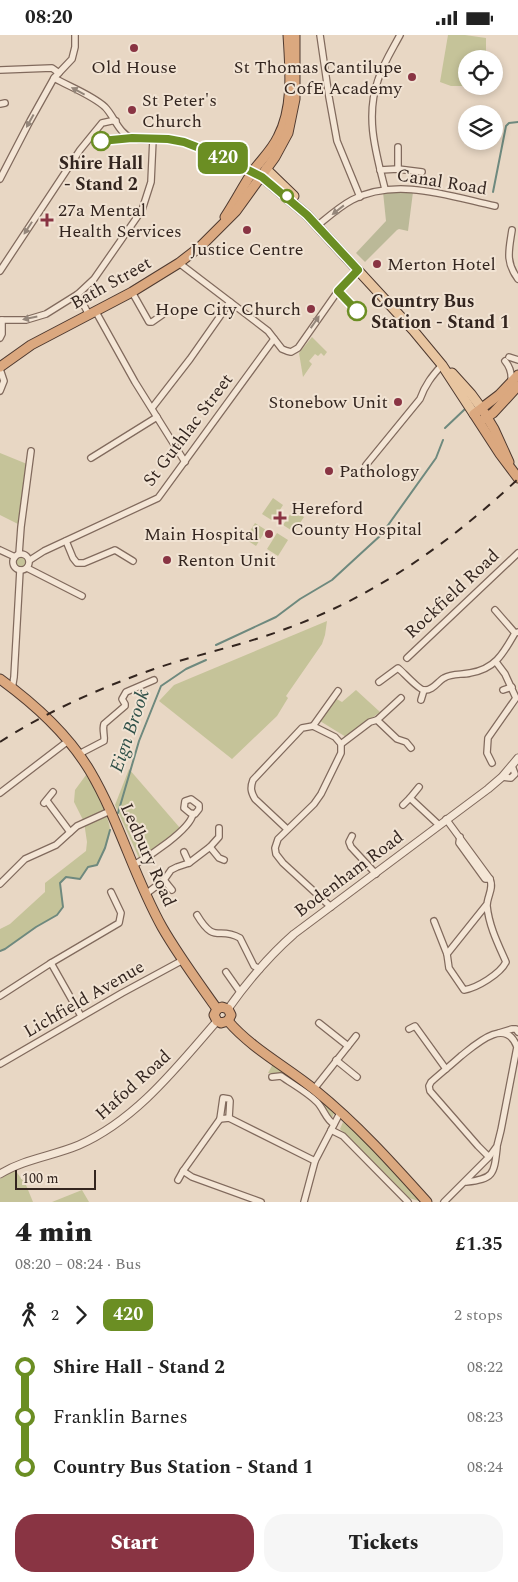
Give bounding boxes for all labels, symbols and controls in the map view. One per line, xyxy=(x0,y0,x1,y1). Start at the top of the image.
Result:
text: 08:20 xyxy=(25,3,73,32)
marker: Old House xyxy=(128,42,140,54)
map controls xyxy=(458,50,503,150)
button: locate xyxy=(458,50,503,95)
place label: Old House xyxy=(91,54,177,81)
place label: St Thomas Cantilupe CofE Academy xyxy=(234,54,403,102)
marker: St Thomas Cantilupe CofE Academy xyxy=(406,71,418,83)
one-way arrow xyxy=(70,87,85,95)
place label: St Peter's Church xyxy=(142,87,217,135)
marker: St Peter's Church xyxy=(126,104,138,116)
button: layers xyxy=(458,105,503,150)
one-way arrow xyxy=(26,113,34,128)
marker: Shire Hall - Stand 2 xyxy=(91,131,111,151)
line badge: 420 xyxy=(194,142,252,174)
text: 420 xyxy=(208,144,238,171)
place label: Shire Hall - Stand 2 xyxy=(59,150,143,198)
street label: Canal Road xyxy=(395,162,489,202)
unlabelled marker xyxy=(280,189,294,203)
place label: 27a Mental Health Services xyxy=(58,197,182,245)
one-way arrow xyxy=(332,204,345,215)
marker: 27a Mental Health Services xyxy=(40,213,54,227)
one-way arrow xyxy=(24,221,33,234)
marker: Justice Centre xyxy=(241,224,253,236)
place label: Justice Centre xyxy=(190,236,304,263)
street label: Bath Street xyxy=(65,250,157,316)
place label: Merton Hotel xyxy=(387,251,496,278)
marker: Merton Hotel xyxy=(371,258,383,270)
place label: Country Bus Station - Stand 1 xyxy=(371,288,510,336)
place label: Hope City Church xyxy=(155,296,301,323)
marker: Country Bus Station - Stand 1 xyxy=(347,301,367,321)
marker: Hope City Church xyxy=(305,303,317,315)
one-way arrow xyxy=(23,314,38,322)
one-way arrow xyxy=(310,315,320,329)
street label: St Guthlac Street xyxy=(136,368,240,492)
place label: Stonebow Unit xyxy=(268,389,388,416)
marker: Stonebow Unit xyxy=(392,396,404,408)
place label: Pathology xyxy=(339,458,420,485)
marker: Pathology xyxy=(323,465,335,477)
place label: Hereford County Hospital xyxy=(291,495,422,543)
marker: Hereford County Hospital xyxy=(273,511,287,525)
place label: Main Hospital xyxy=(144,521,259,548)
marker: Main Hospital xyxy=(263,528,275,540)
street label: Rockfield Road xyxy=(399,543,505,645)
place label: Renton Unit xyxy=(177,547,276,574)
marker: Renton Unit xyxy=(161,554,173,566)
water label: Eign Brook xyxy=(102,685,158,777)
street label: Ledbury Road xyxy=(113,799,183,911)
street label: Bodenham Road xyxy=(289,824,409,924)
street label: Lichfield Avenue xyxy=(18,953,150,1045)
street label: Hafod Road xyxy=(89,1043,177,1127)
scale bar xyxy=(15,1167,96,1190)
text: 100 m xyxy=(22,1168,59,1189)
text: 4 min xyxy=(15,1211,92,1254)
text: £1.35 xyxy=(455,1230,503,1259)
text: 08:20 – 08:24 · Bus xyxy=(15,1252,141,1276)
icon: walk xyxy=(15,1301,43,1329)
icon: forward xyxy=(67,1301,95,1329)
text: 420 xyxy=(113,1301,143,1328)
text: 2 xyxy=(51,1303,59,1327)
text: 2 stops xyxy=(454,1303,503,1327)
text: Shire Hall - Stand 2 xyxy=(53,1353,225,1382)
text: 08:22 xyxy=(467,1355,503,1379)
text: Franklin Barnes xyxy=(53,1403,188,1432)
text: 08:23 xyxy=(467,1405,503,1429)
text: Country Bus Station - Stand 1 xyxy=(53,1453,314,1482)
text: 08:24 xyxy=(467,1455,503,1479)
button: Start xyxy=(15,1514,254,1572)
button: Tickets xyxy=(264,1514,503,1572)

